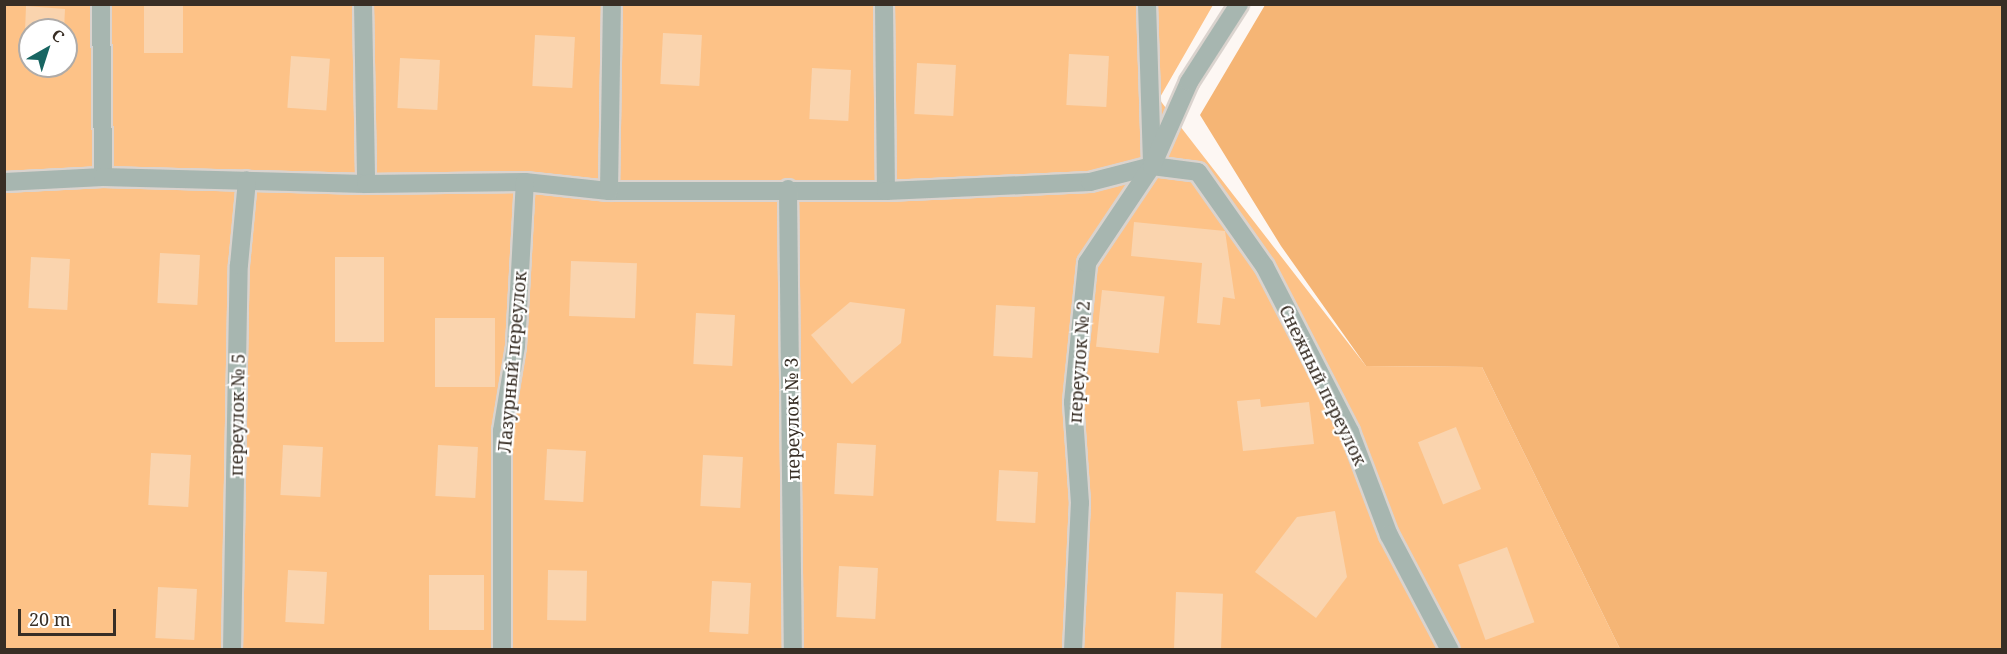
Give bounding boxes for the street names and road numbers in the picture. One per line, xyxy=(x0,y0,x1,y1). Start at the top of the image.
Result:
street label: Лазурный переулок xyxy=(493,270,531,454)
street label: переулок № 2 xyxy=(1064,300,1094,424)
street label: Снежный переулок xyxy=(1275,301,1371,469)
street label: переулок № 5 xyxy=(225,353,249,477)
street label: переулок № 3 xyxy=(780,357,804,481)

